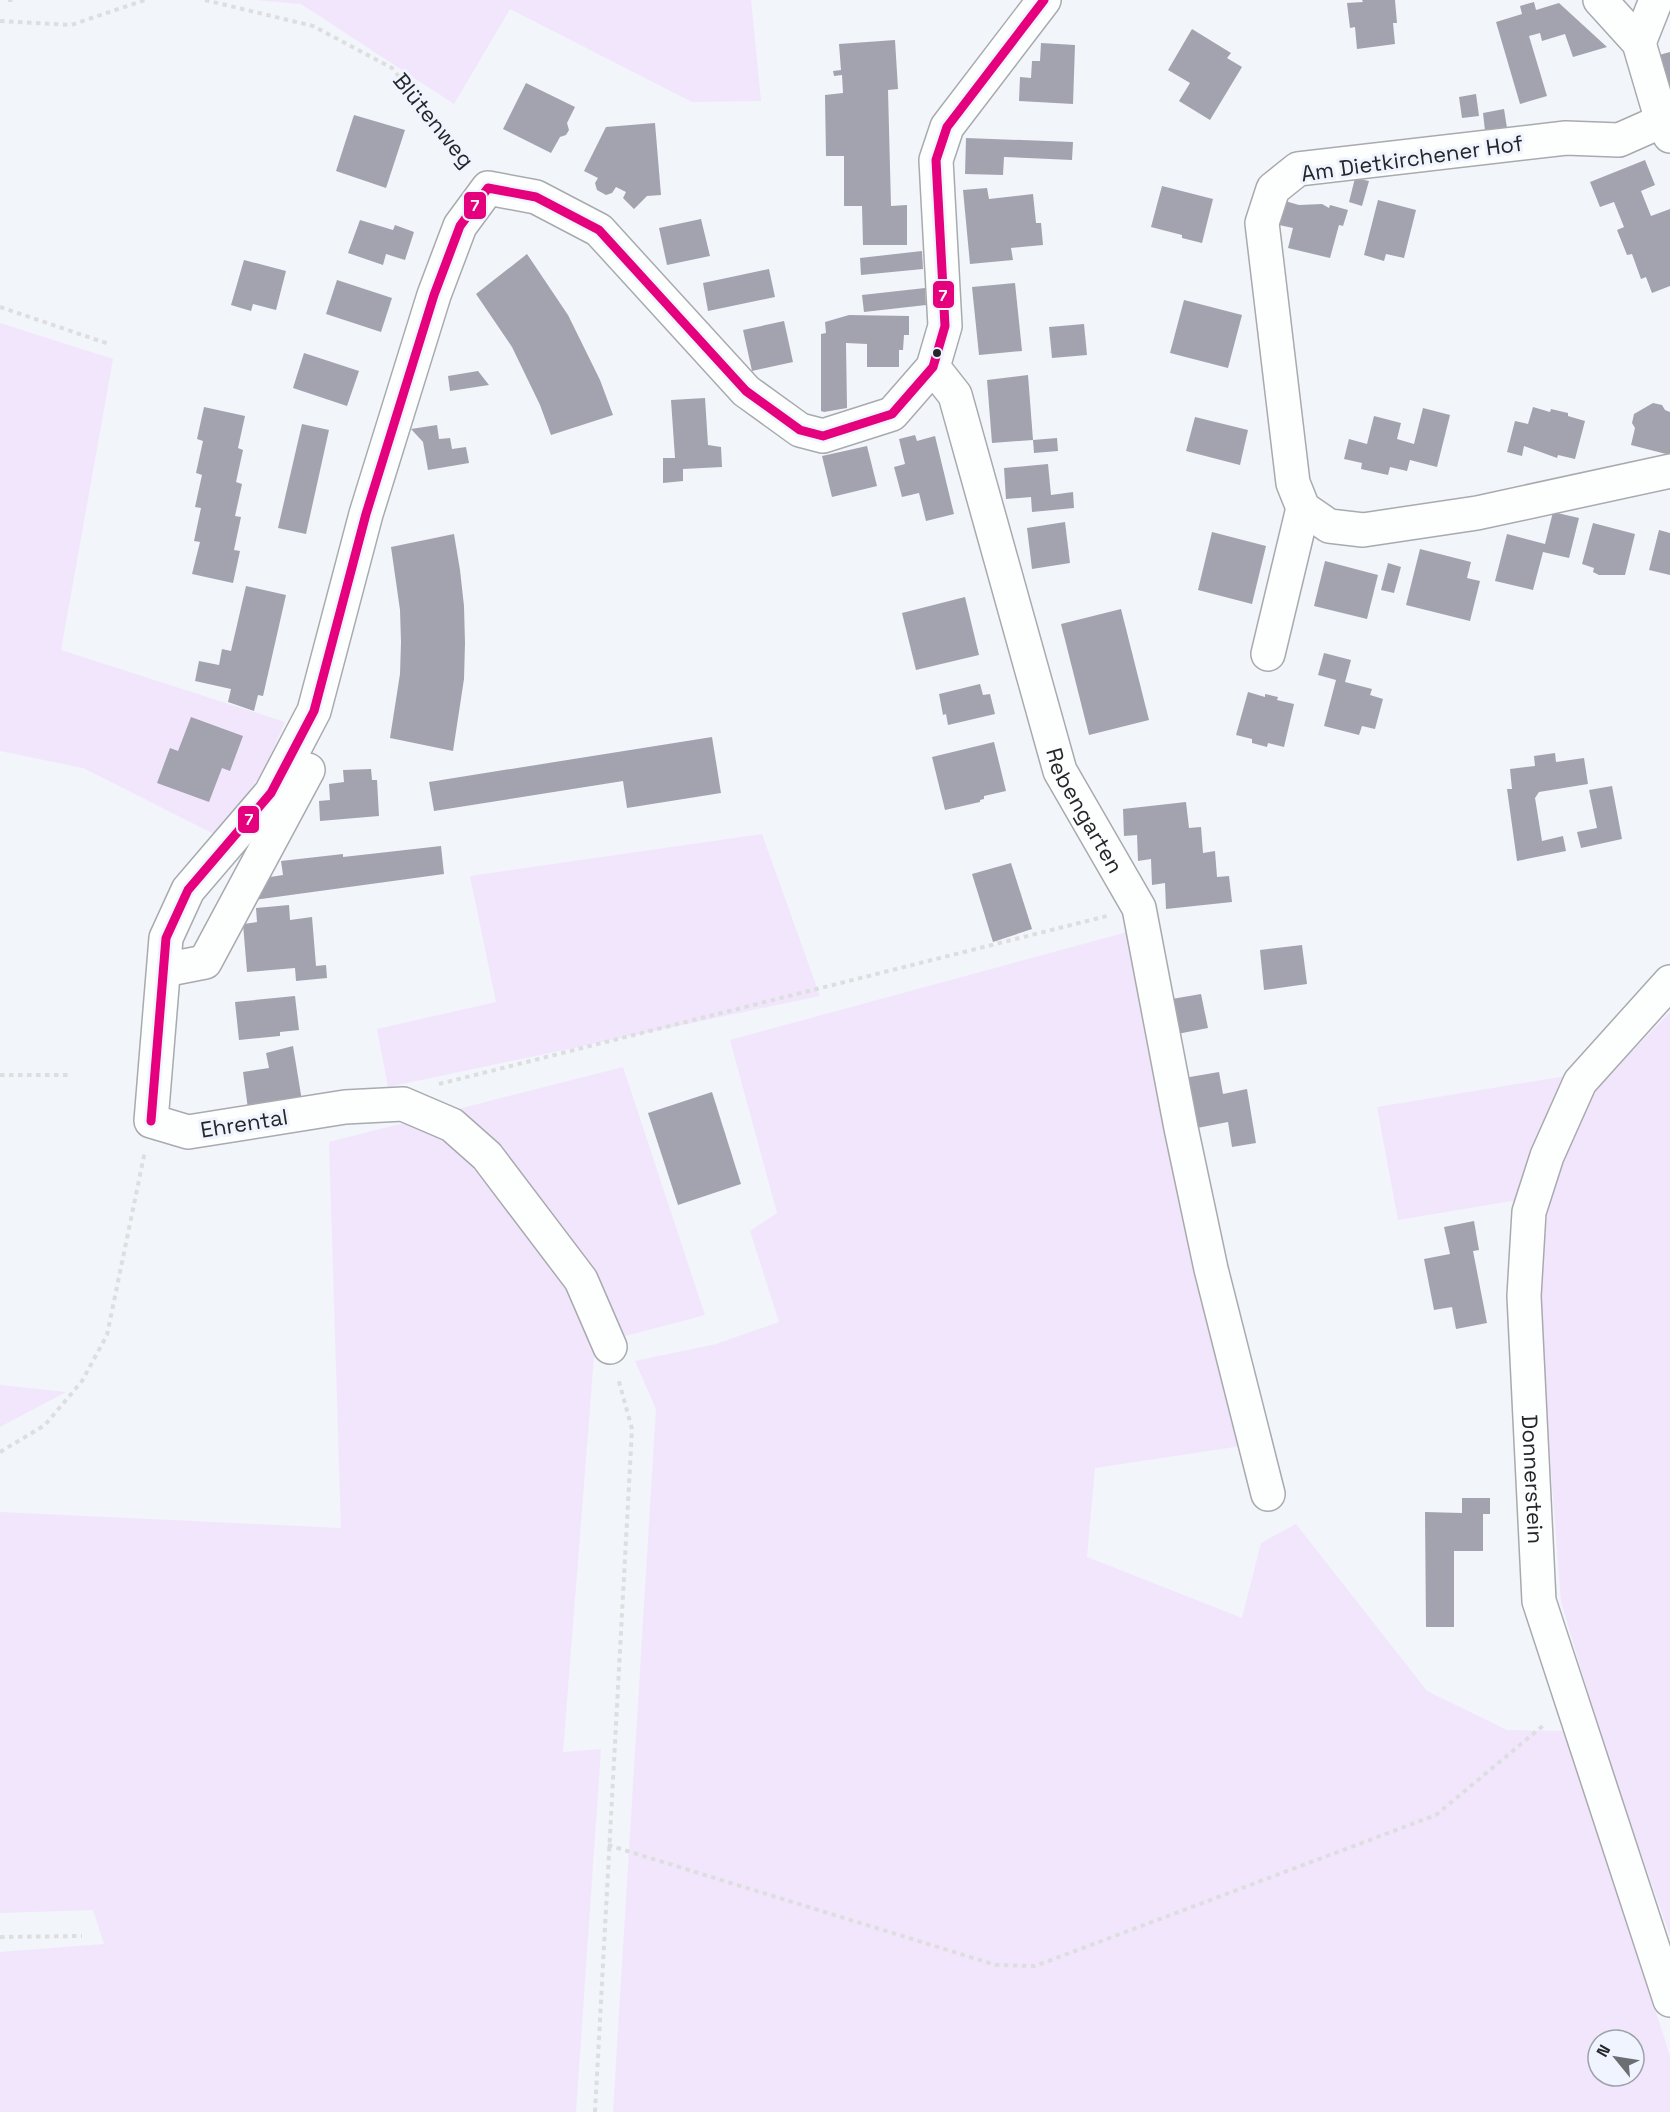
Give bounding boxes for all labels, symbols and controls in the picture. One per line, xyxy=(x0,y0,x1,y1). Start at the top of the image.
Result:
street label: Blütenweg xyxy=(387,67,481,173)
street label: Am Dietkirchener Hof xyxy=(1299,129,1525,187)
line badge: 7 xyxy=(463,191,487,220)
text: 7 xyxy=(471,195,480,216)
line badge: 7 xyxy=(932,280,955,309)
text: 7 xyxy=(939,285,948,306)
unlabelled marker xyxy=(931,347,943,359)
street label: Rebengarten xyxy=(1040,745,1130,878)
line badge: 7 xyxy=(237,805,260,834)
text: 7 xyxy=(245,809,254,830)
street label: Ehrental xyxy=(198,1102,290,1144)
street label: Donnerstein xyxy=(1516,1414,1550,1545)
north arrow xyxy=(1586,2028,1646,2088)
text: N xyxy=(1592,2041,1615,2061)

